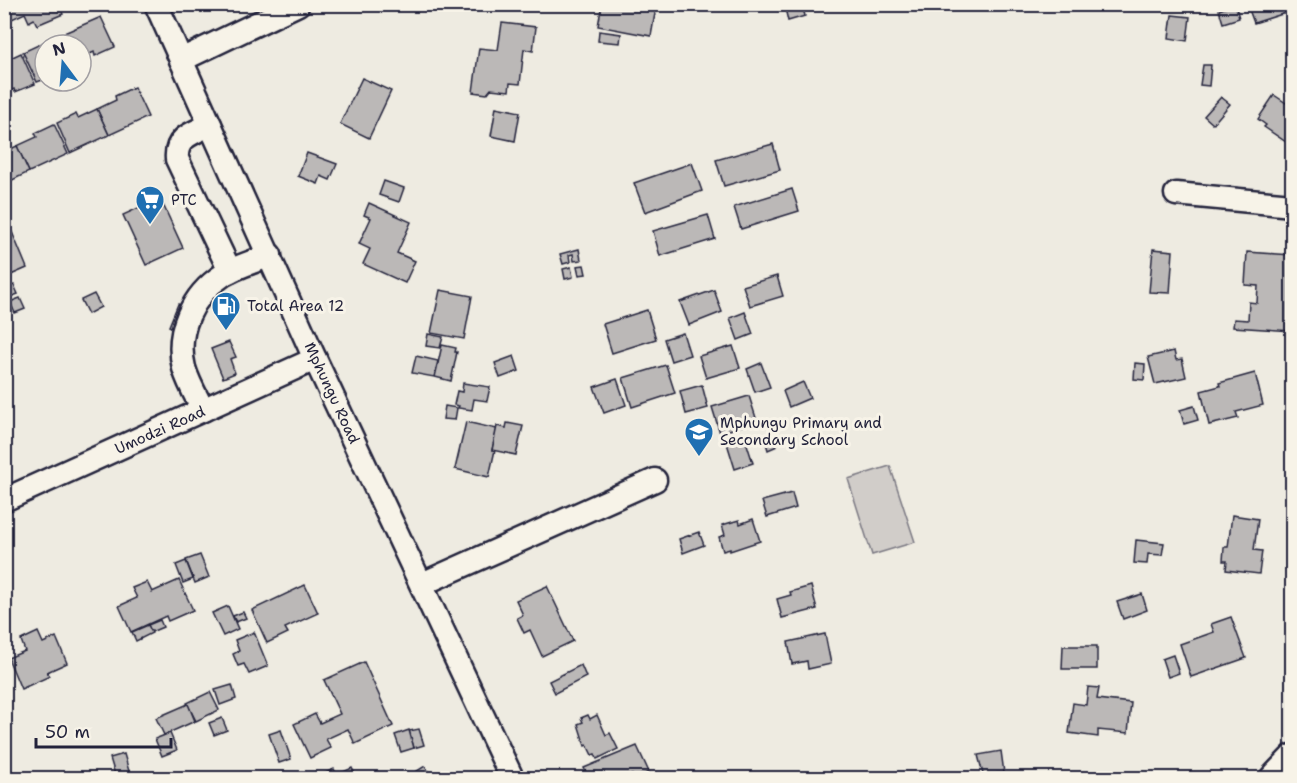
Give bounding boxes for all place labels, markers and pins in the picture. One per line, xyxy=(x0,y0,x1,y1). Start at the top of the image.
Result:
supermarket icon: PTC xyxy=(134,184,166,226)
place label: PTC xyxy=(171,190,197,210)
fuel station icon: Total Area 12 xyxy=(210,290,242,332)
place label: Total Area 12 xyxy=(247,296,344,316)
place label: Mphungu Primary and Secondary School xyxy=(720,413,882,450)
school or university icon: Mphungu Primary and Secondary School xyxy=(683,416,715,458)

